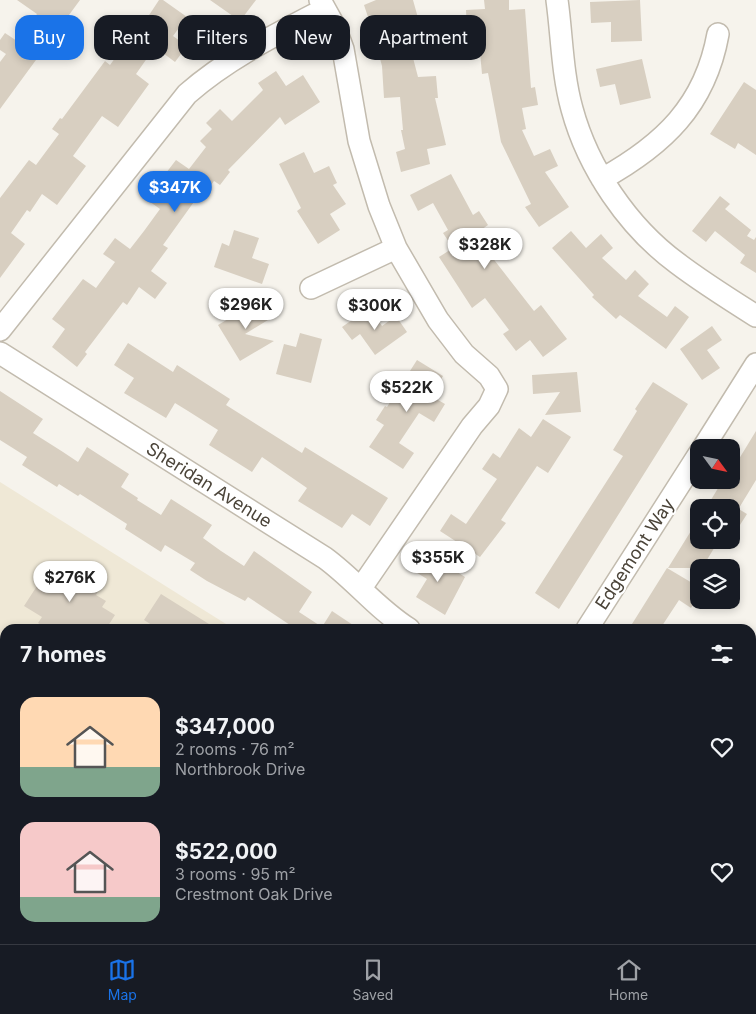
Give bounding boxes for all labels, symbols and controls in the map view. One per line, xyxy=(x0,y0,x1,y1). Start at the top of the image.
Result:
chip: Buy xyxy=(15,15,84,60)
chip: Rent xyxy=(94,15,168,60)
chip: Filters xyxy=(178,15,266,60)
chip: New xyxy=(276,15,350,60)
chip: Apartment xyxy=(360,15,486,60)
pin: $347K xyxy=(140,170,210,213)
text: $347K xyxy=(149,177,201,197)
pin: $328K xyxy=(450,228,520,270)
text: $328K xyxy=(459,234,511,254)
pin: $296K xyxy=(211,288,281,330)
pin: $300K xyxy=(340,288,410,331)
text: $296K xyxy=(220,294,272,314)
text: $300K xyxy=(348,295,402,315)
pin: $522K xyxy=(372,370,442,413)
text: $522K xyxy=(381,377,433,397)
street label: Sheridan Avenue xyxy=(143,437,276,532)
north arrow xyxy=(690,439,740,489)
map controls xyxy=(690,439,740,609)
street label: Edgemont Way xyxy=(591,494,678,613)
button: locate xyxy=(690,499,740,549)
pin: $355K xyxy=(403,540,473,583)
text: $355K xyxy=(412,547,464,567)
button: layers xyxy=(690,559,740,609)
pin: $276K xyxy=(35,560,105,603)
text: $276K xyxy=(44,567,96,587)
icon: filters xyxy=(708,640,736,668)
text: 7 homes xyxy=(20,642,107,667)
text: $347,000 xyxy=(175,714,275,739)
icon: home xyxy=(60,717,120,777)
icon: heart xyxy=(708,733,736,761)
text: 2 rooms · 76 m² xyxy=(175,739,295,759)
text: Northbrook Drive xyxy=(175,759,305,779)
text: $522,000 xyxy=(175,839,278,864)
icon: home xyxy=(60,842,120,902)
icon: heart xyxy=(708,858,736,886)
text: 3 rooms · 95 m² xyxy=(175,864,296,884)
text: Crestmont Oak Drive xyxy=(175,884,332,904)
tab: Map xyxy=(108,956,137,1003)
tab: Saved xyxy=(352,956,393,1003)
tab: Home xyxy=(609,956,648,1003)

